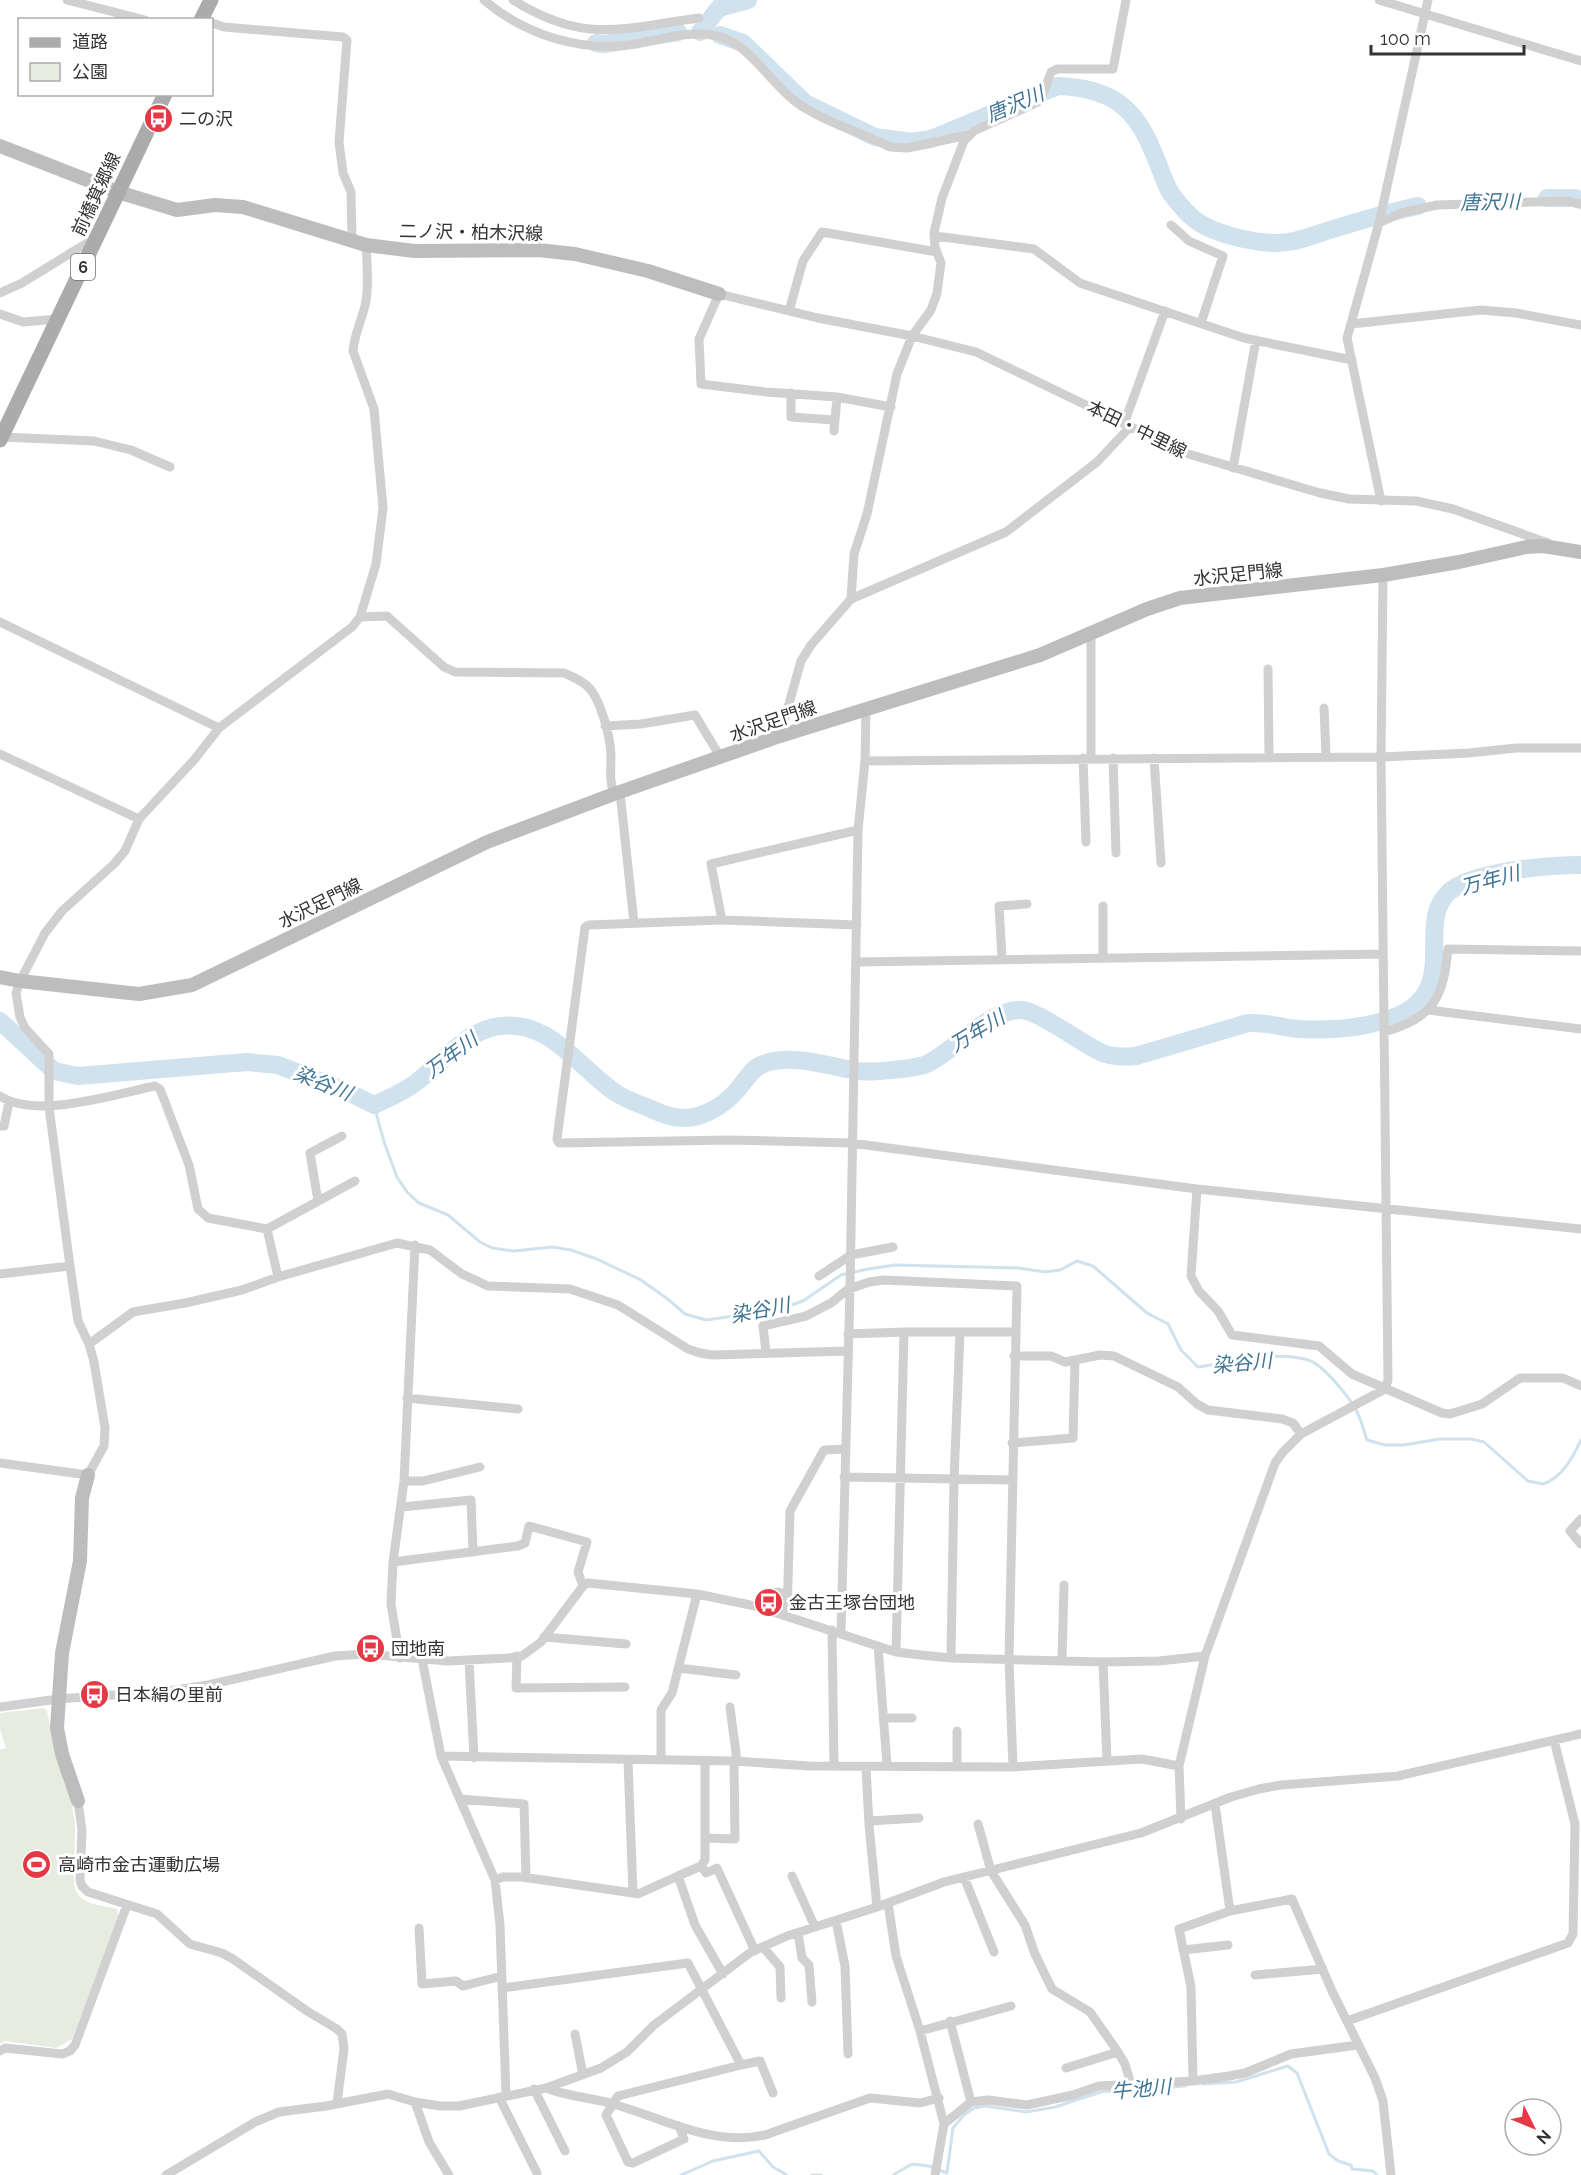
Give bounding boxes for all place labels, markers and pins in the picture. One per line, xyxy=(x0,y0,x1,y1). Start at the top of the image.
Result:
bus stop icon: 二の沢 xyxy=(142,102,174,134)
place label: 二の沢 xyxy=(179,108,233,129)
bus stop icon: 金古王塚台団地 xyxy=(752,1586,784,1618)
place label: 金古王塚台団地 xyxy=(789,1592,915,1613)
bus stop icon: 団地南 xyxy=(354,1632,386,1664)
place label: 団地南 xyxy=(391,1638,445,1659)
bus stop icon: 日本絹の里前 xyxy=(78,1678,110,1710)
place label: 日本絹の里前 xyxy=(115,1684,223,1705)
sports icon: 高崎市金古運動広場 xyxy=(21,1848,53,1880)
place label: 高崎市金古運動広場 xyxy=(58,1854,220,1875)

